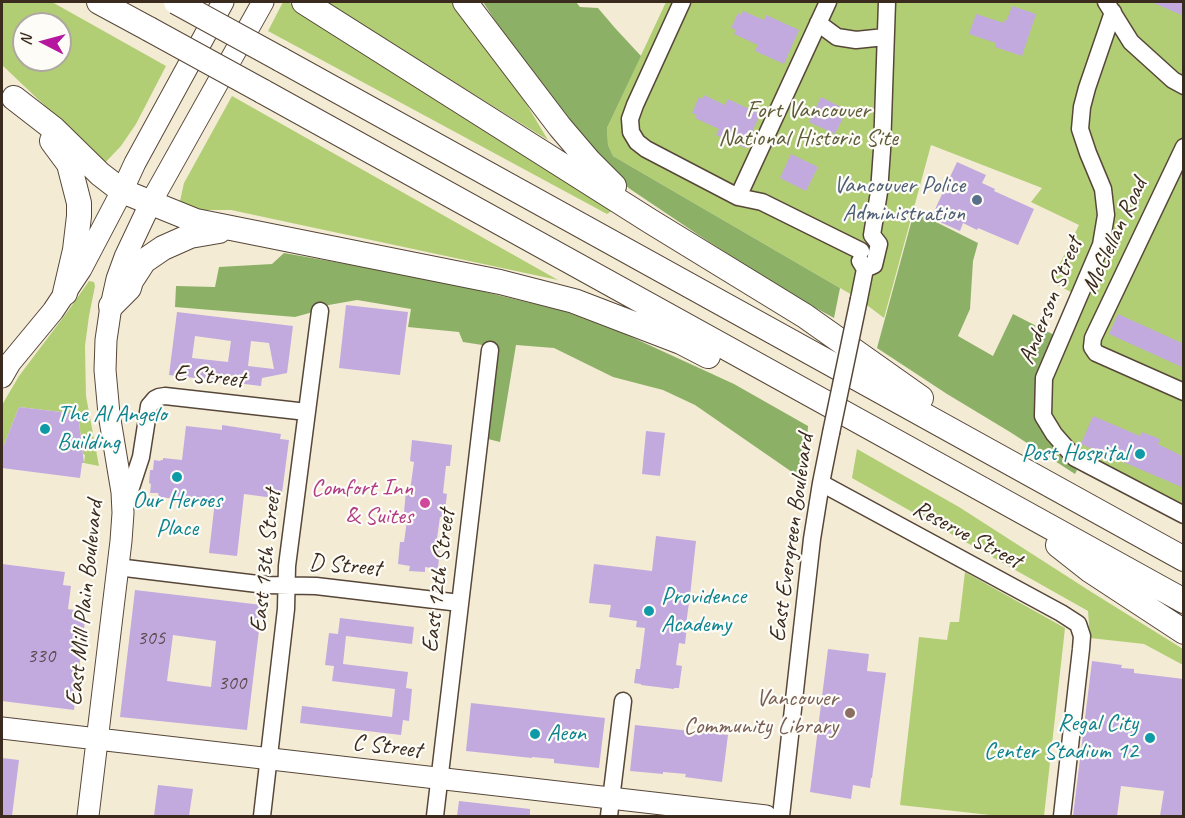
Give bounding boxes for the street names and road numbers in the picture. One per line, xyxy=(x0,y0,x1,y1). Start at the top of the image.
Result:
street label: McClellan Road xyxy=(1076,174,1154,298)
street label: Anderson Street xyxy=(1013,233,1089,369)
street label: E Street xyxy=(172,359,246,395)
street label: East Evergreen Boulevard xyxy=(763,432,821,644)
street label: East 13th Street xyxy=(244,488,288,634)
street label: Reserve Street xyxy=(908,494,1026,576)
street label: East Mill Plain Boulevard xyxy=(60,499,110,707)
street label: East 12th Street xyxy=(416,508,462,654)
street label: D Street xyxy=(308,549,382,583)
street label: C Street xyxy=(351,728,423,766)

